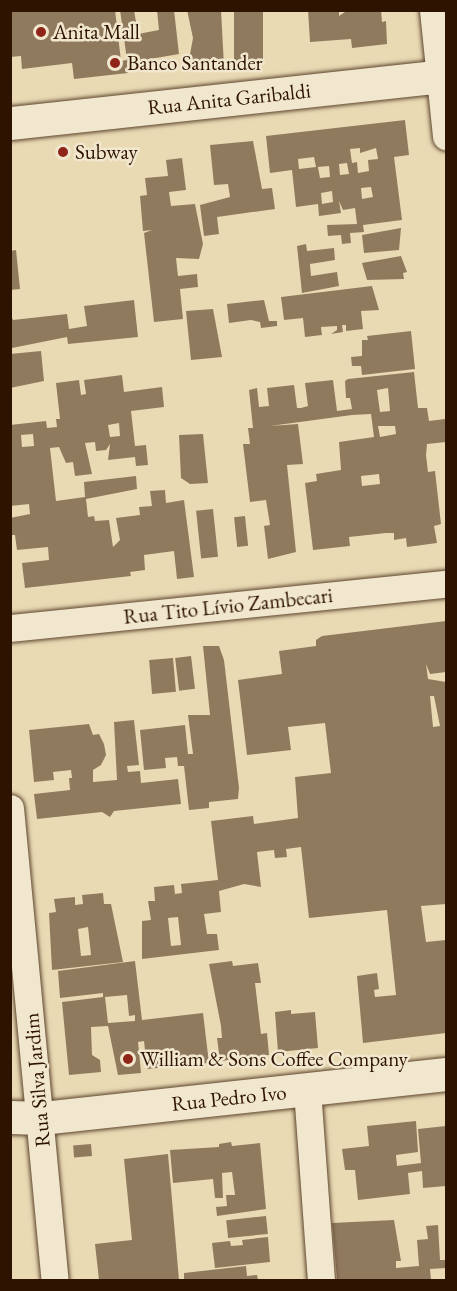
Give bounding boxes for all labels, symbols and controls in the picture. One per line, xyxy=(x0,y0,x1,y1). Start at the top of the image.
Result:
place label: Anita Mall xyxy=(53,19,140,45)
marker: Anita Mall xyxy=(34,25,48,39)
place label: Banco Santander xyxy=(127,50,263,76)
marker: Banco Santander xyxy=(108,56,122,70)
street label: Rua Anita Garibaldi xyxy=(146,78,312,120)
place label: Subway xyxy=(75,139,138,165)
marker: Subway xyxy=(56,145,70,159)
street label: Rua Tito Lívio Zambecari xyxy=(122,582,334,630)
street label: Rua Silva Jardim xyxy=(19,1012,55,1148)
place label: William & Sons Coffee Company xyxy=(140,1046,408,1072)
marker: William & Sons Coffee Company xyxy=(121,1052,135,1066)
street label: Rua Pedro Ivo xyxy=(170,1079,288,1117)

